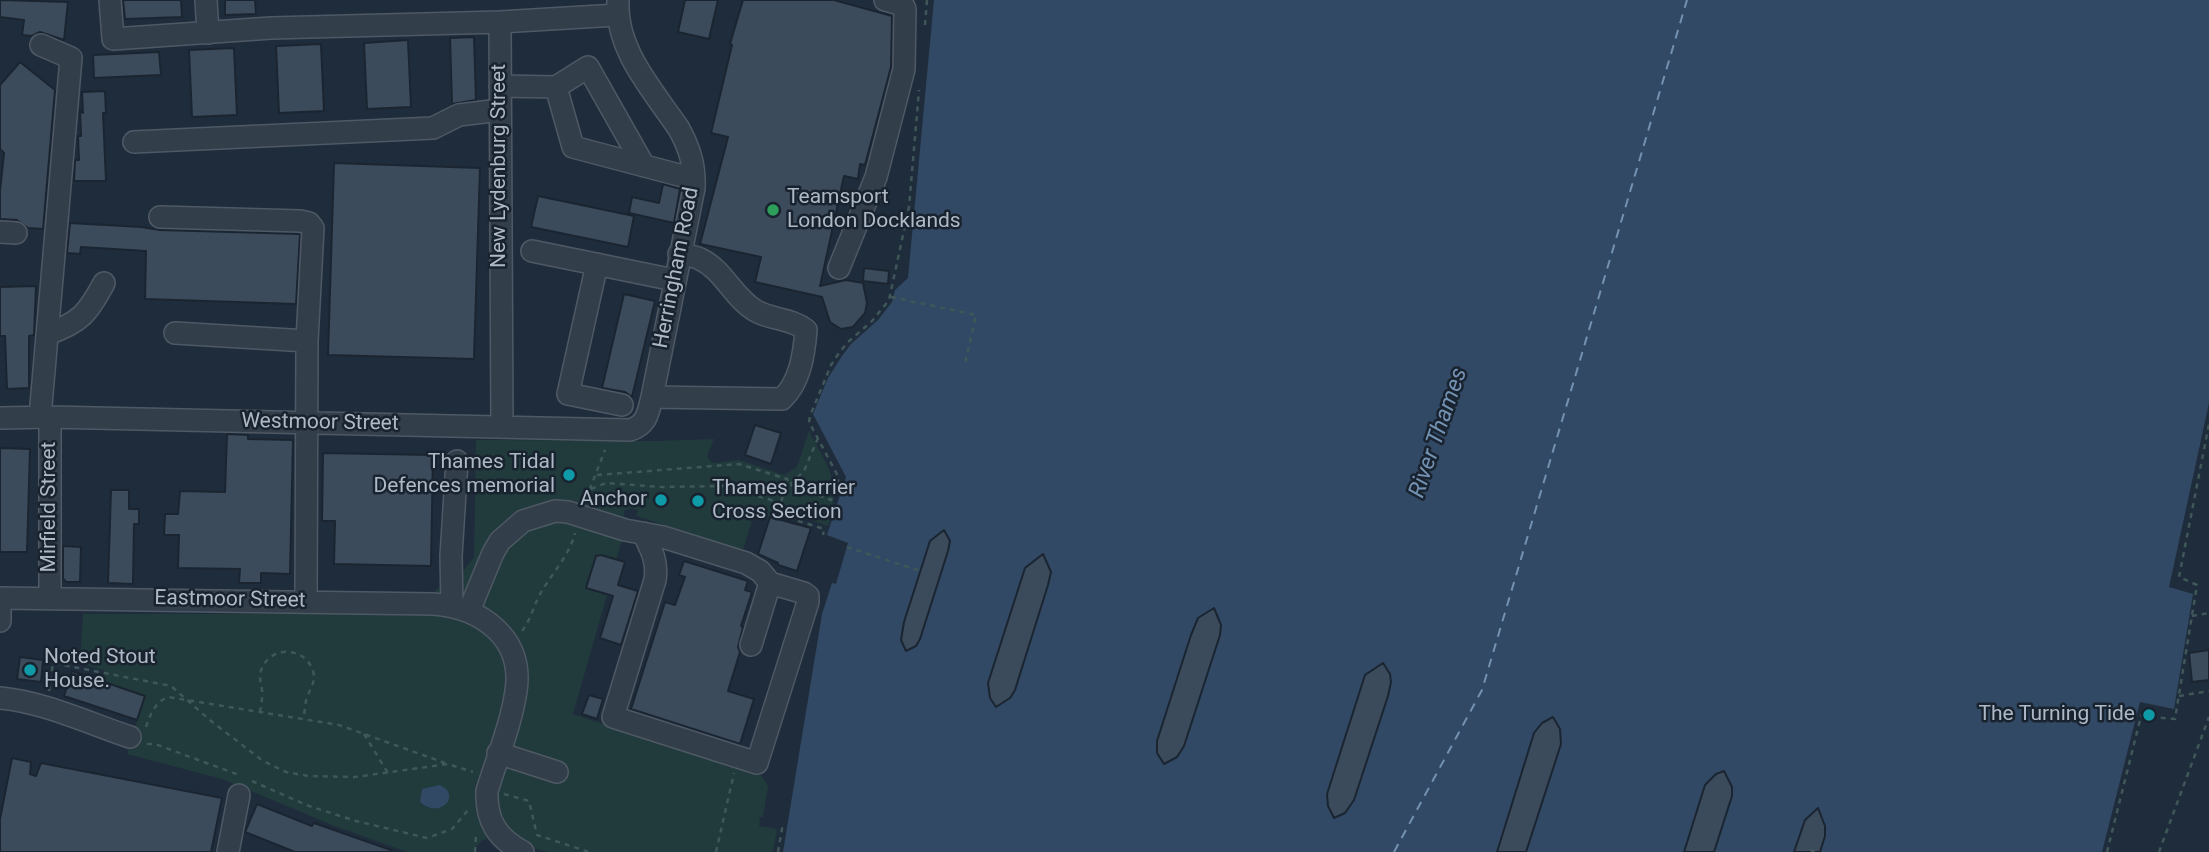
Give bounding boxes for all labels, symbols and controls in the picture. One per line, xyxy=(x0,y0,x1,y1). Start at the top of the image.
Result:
street label: New Lydenburg Street xyxy=(487,64,513,268)
street label: Herringham Road xyxy=(649,185,705,351)
place label: Teamsport London Docklands xyxy=(787,185,961,235)
marker: Teamsport London Docklands xyxy=(765,202,781,218)
water label: River Thames xyxy=(1404,364,1474,502)
street label: Westmoor Street xyxy=(241,409,399,437)
street label: Mirfield Street xyxy=(37,442,63,572)
place label: Thames Tidal Defences memorial xyxy=(373,450,555,500)
marker: Thames Tidal Defences memorial xyxy=(561,467,577,483)
place label: Thames Barrier Cross Section xyxy=(712,476,855,526)
place label: Anchor xyxy=(580,487,647,513)
marker: Anchor xyxy=(653,492,669,508)
marker: Thames Barrier Cross Section xyxy=(690,493,706,509)
street label: Eastmoor Street xyxy=(154,586,306,614)
place label: Noted Stout House. xyxy=(44,645,156,695)
marker: Noted Stout House. xyxy=(22,662,38,678)
place label: The Turning Tide xyxy=(1978,702,2135,728)
marker: The Turning Tide xyxy=(2141,707,2157,723)

